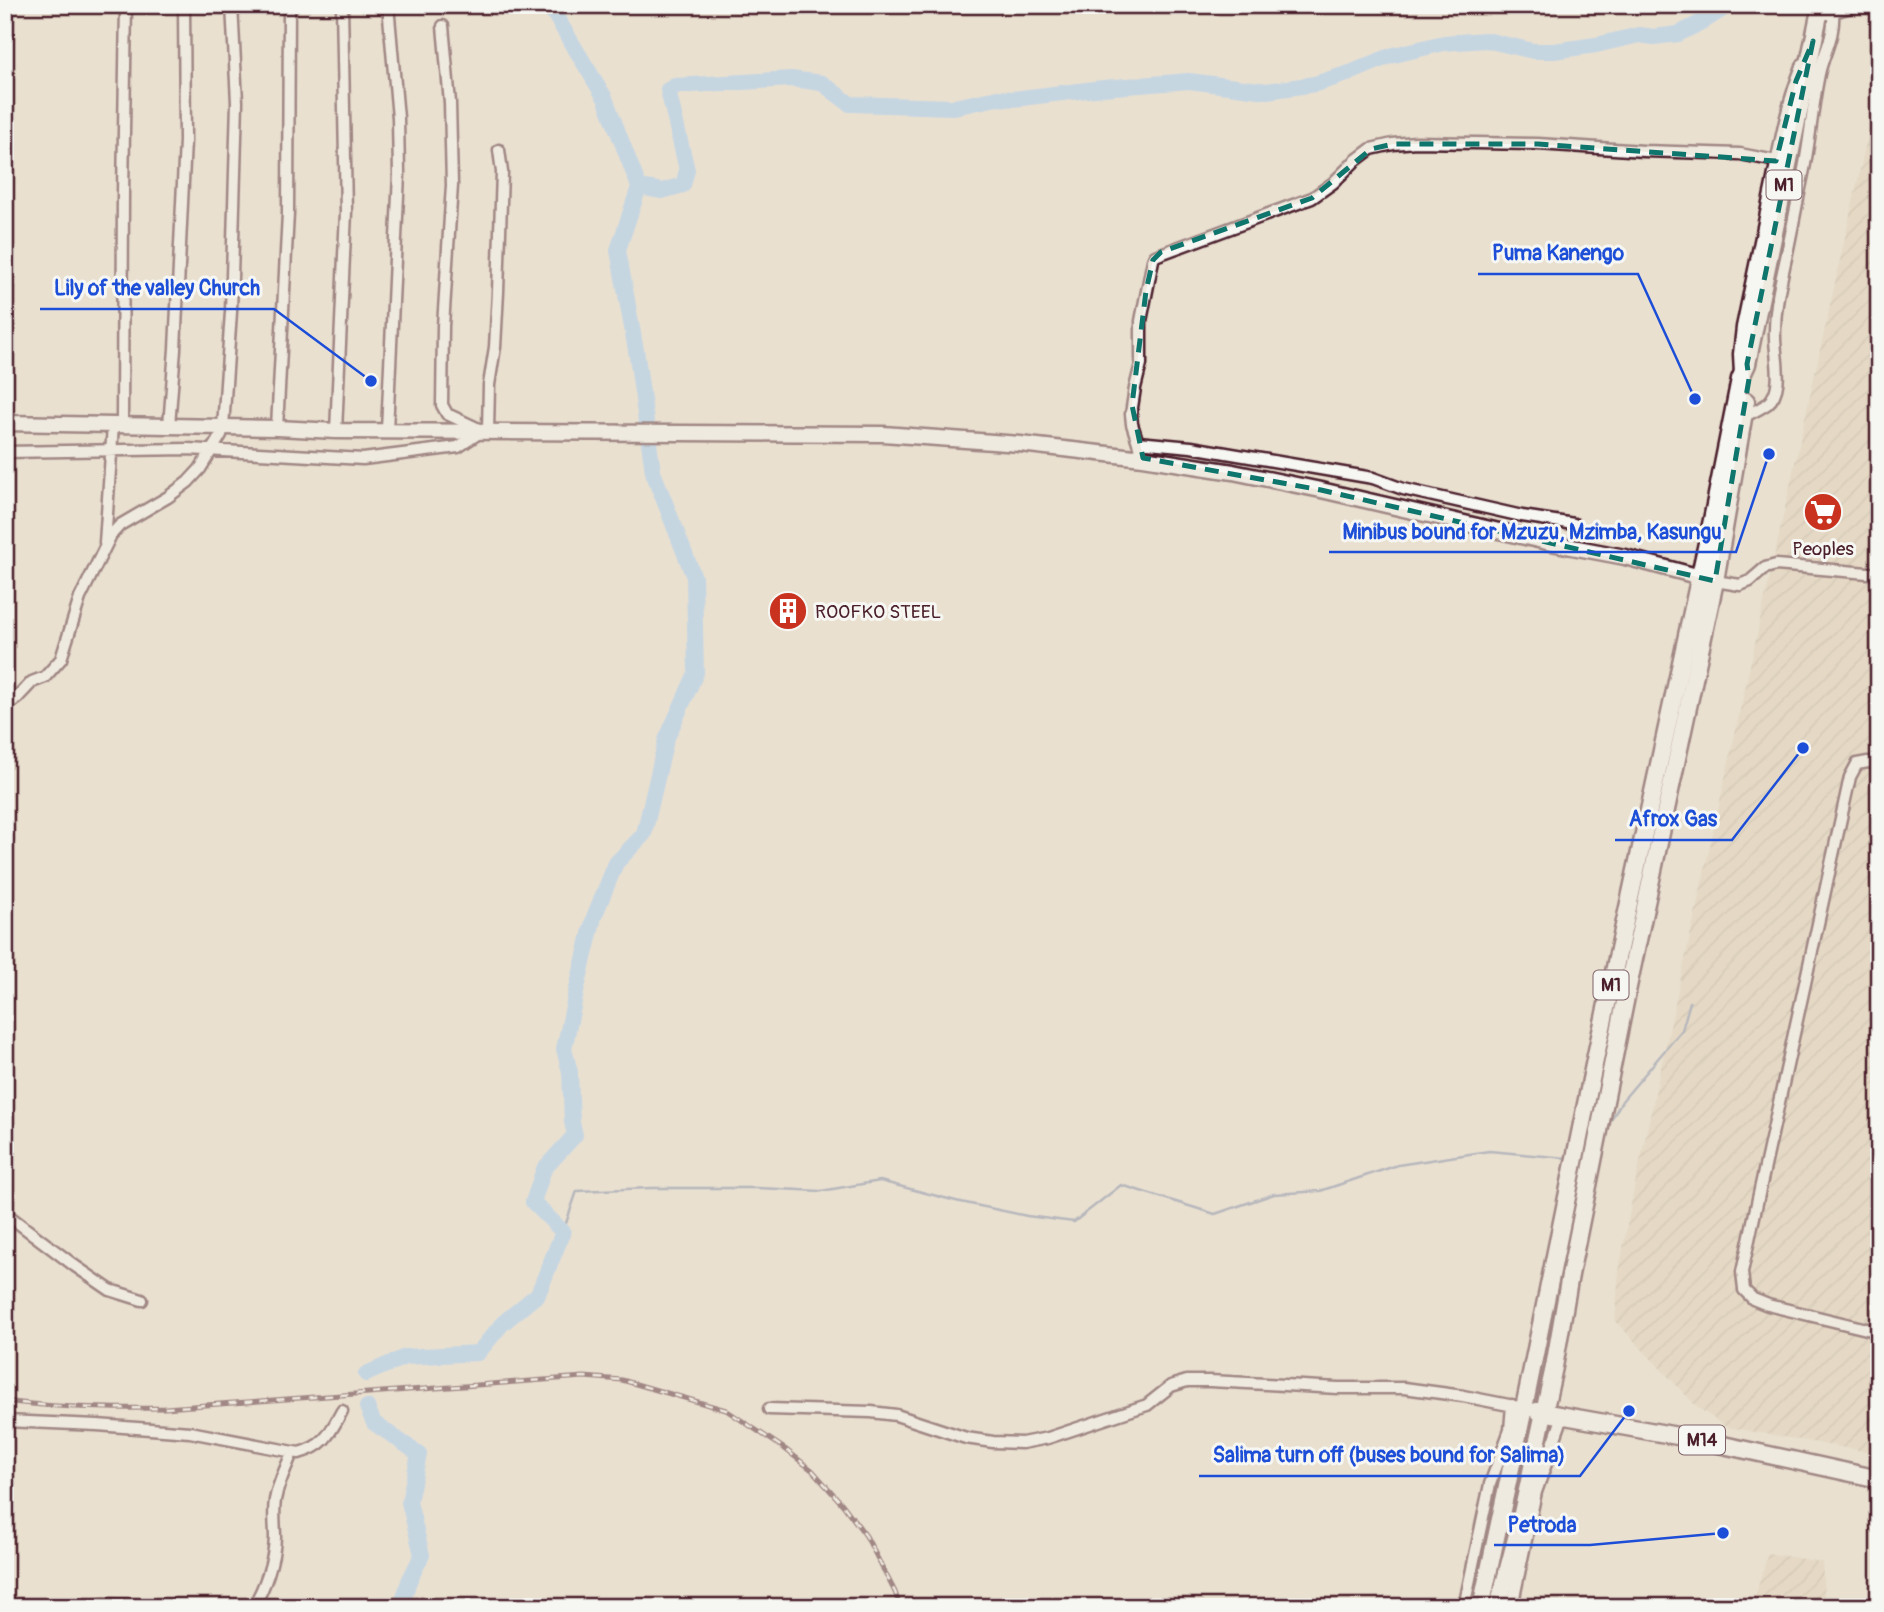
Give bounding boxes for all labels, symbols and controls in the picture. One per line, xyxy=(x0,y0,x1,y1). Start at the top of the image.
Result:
road number: M1 xyxy=(1766,170,1802,200)
callout: Puma Kanengo xyxy=(1478,232,1638,274)
text: Puma Kanengo xyxy=(1492,240,1625,267)
callout: Lily of the valley Church xyxy=(40,267,274,309)
text: Lily of the valley Church xyxy=(54,275,260,302)
supermarket icon: Peoples xyxy=(1802,491,1844,533)
callout: Minibus bound for Mzuzu, Mzimba, Kasungu xyxy=(1329,510,1736,552)
text: Minibus bound for Mzuzu, Mzimba, Kasungu xyxy=(1342,519,1722,546)
place label: Peoples xyxy=(1792,537,1854,561)
building icon: ROOFKO STEEL xyxy=(767,590,809,632)
place label: ROOFKO STEEL xyxy=(815,600,941,624)
callout: Afrox Gas xyxy=(1615,798,1732,840)
text: Afrox Gas xyxy=(1629,806,1718,833)
road number: M1 xyxy=(1594,970,1628,1000)
road number: M14 xyxy=(1679,1426,1725,1455)
callout: Salima turn off (buses bound for Salima) xyxy=(1199,1434,1580,1476)
text: Salima turn off (buses bound for Salima) xyxy=(1213,1442,1565,1469)
callout: Petroda xyxy=(1494,1503,1590,1545)
text: Petroda xyxy=(1508,1512,1577,1539)

